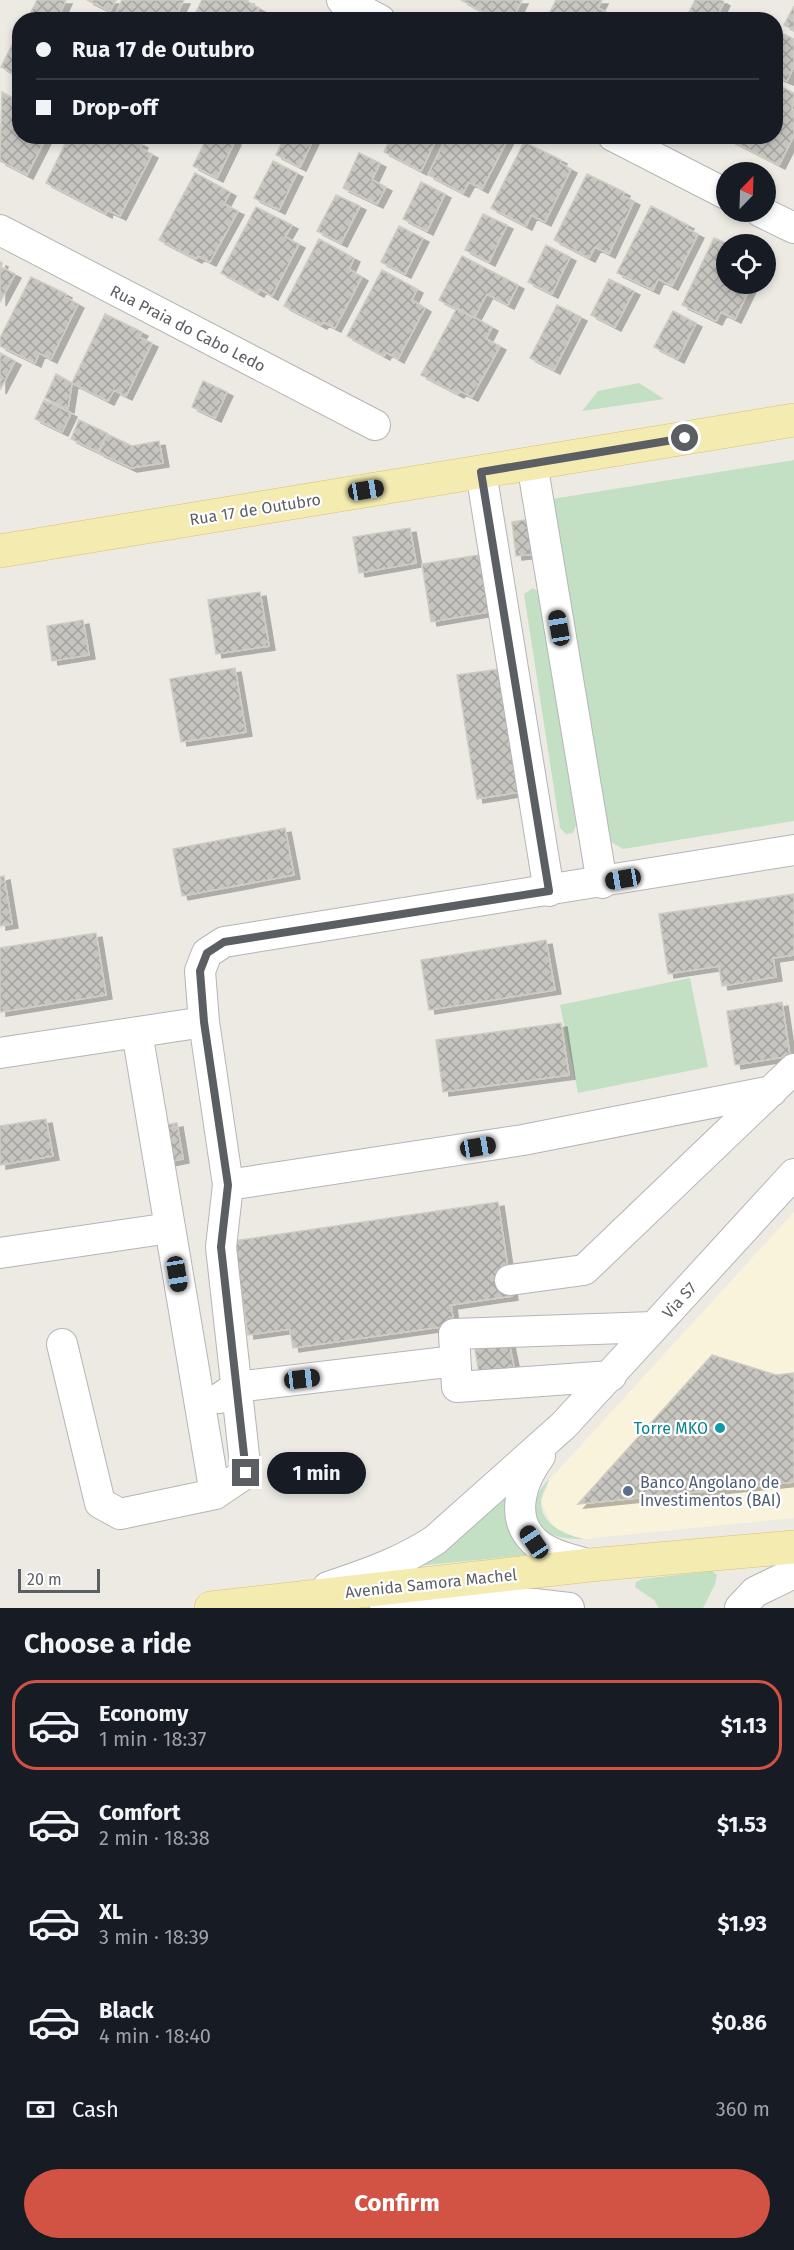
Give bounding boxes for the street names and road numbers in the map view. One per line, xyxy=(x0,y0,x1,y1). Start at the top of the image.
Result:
street label: Rua Praia do Cabo Ledo xyxy=(107,281,269,376)
street label: Rua 17 de Outubro xyxy=(188,490,322,529)
street label: Via S7 xyxy=(658,1278,700,1322)
street label: Avenida Samora Machel xyxy=(344,1565,518,1602)

